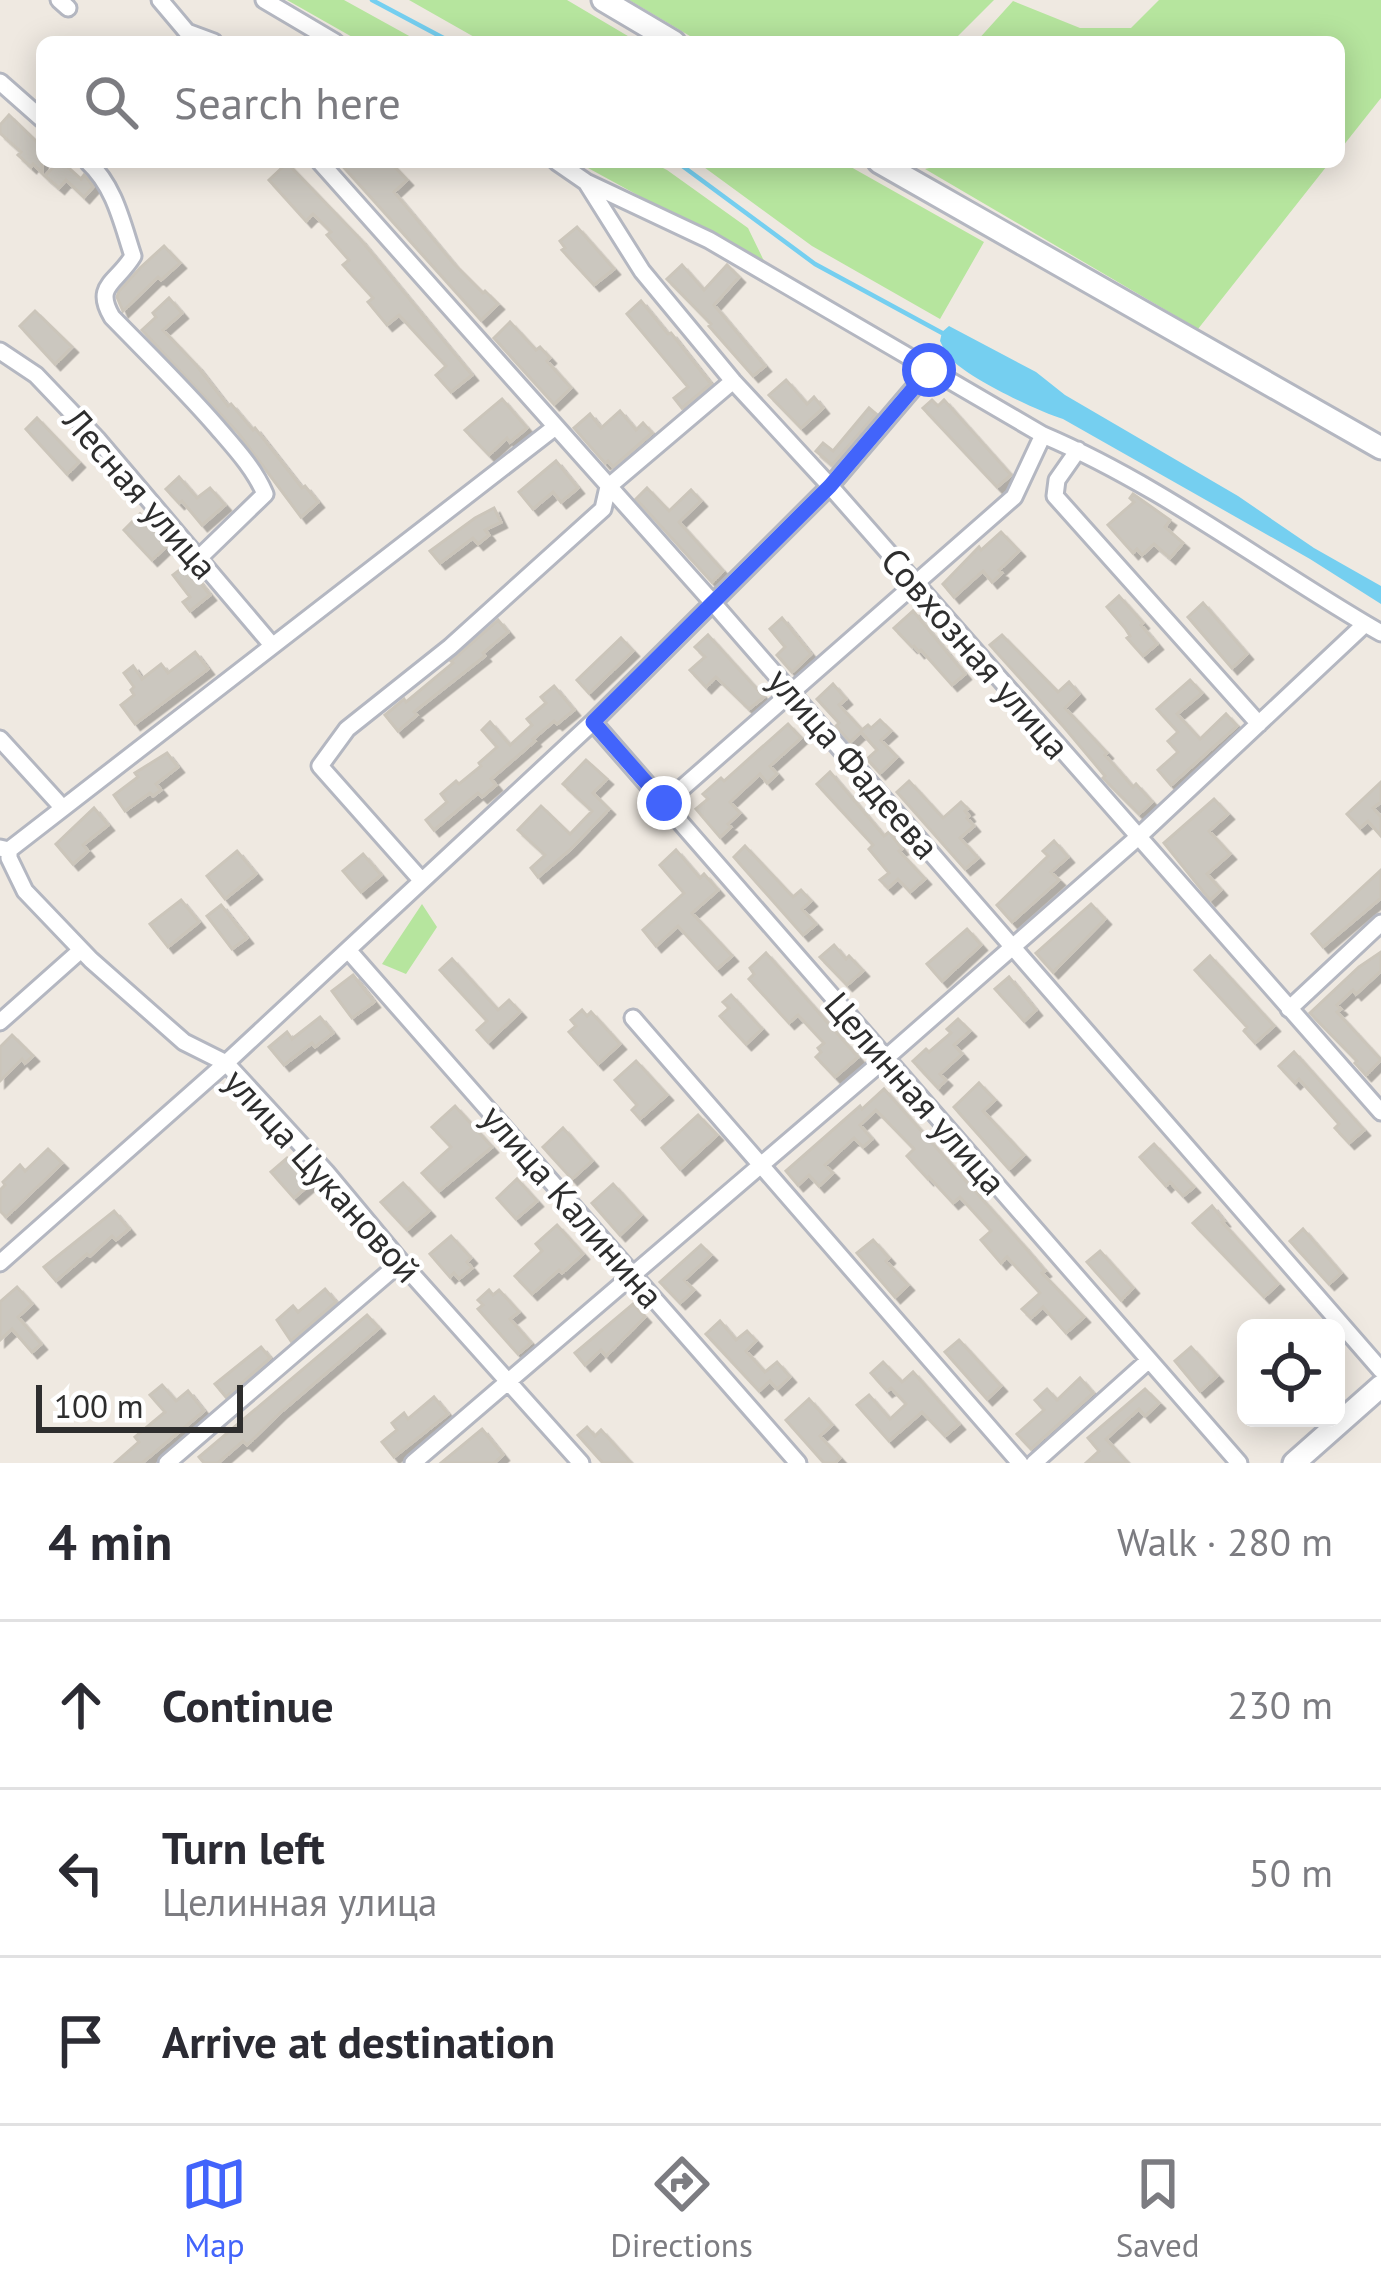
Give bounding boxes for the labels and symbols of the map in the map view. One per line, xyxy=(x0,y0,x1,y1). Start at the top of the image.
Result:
route start xyxy=(902,343,956,397)
street label: Лесная улица xyxy=(53,397,228,589)
street label: Совхозная улица xyxy=(871,538,1081,768)
street label: улица Фадеева xyxy=(758,658,950,868)
route end xyxy=(637,776,691,830)
street label: Целинная улица xyxy=(815,982,1017,1204)
street label: улица Цукановой xyxy=(214,1058,432,1292)
street label: улица Калинина xyxy=(472,1094,674,1318)
scale bar xyxy=(36,1379,243,1432)

